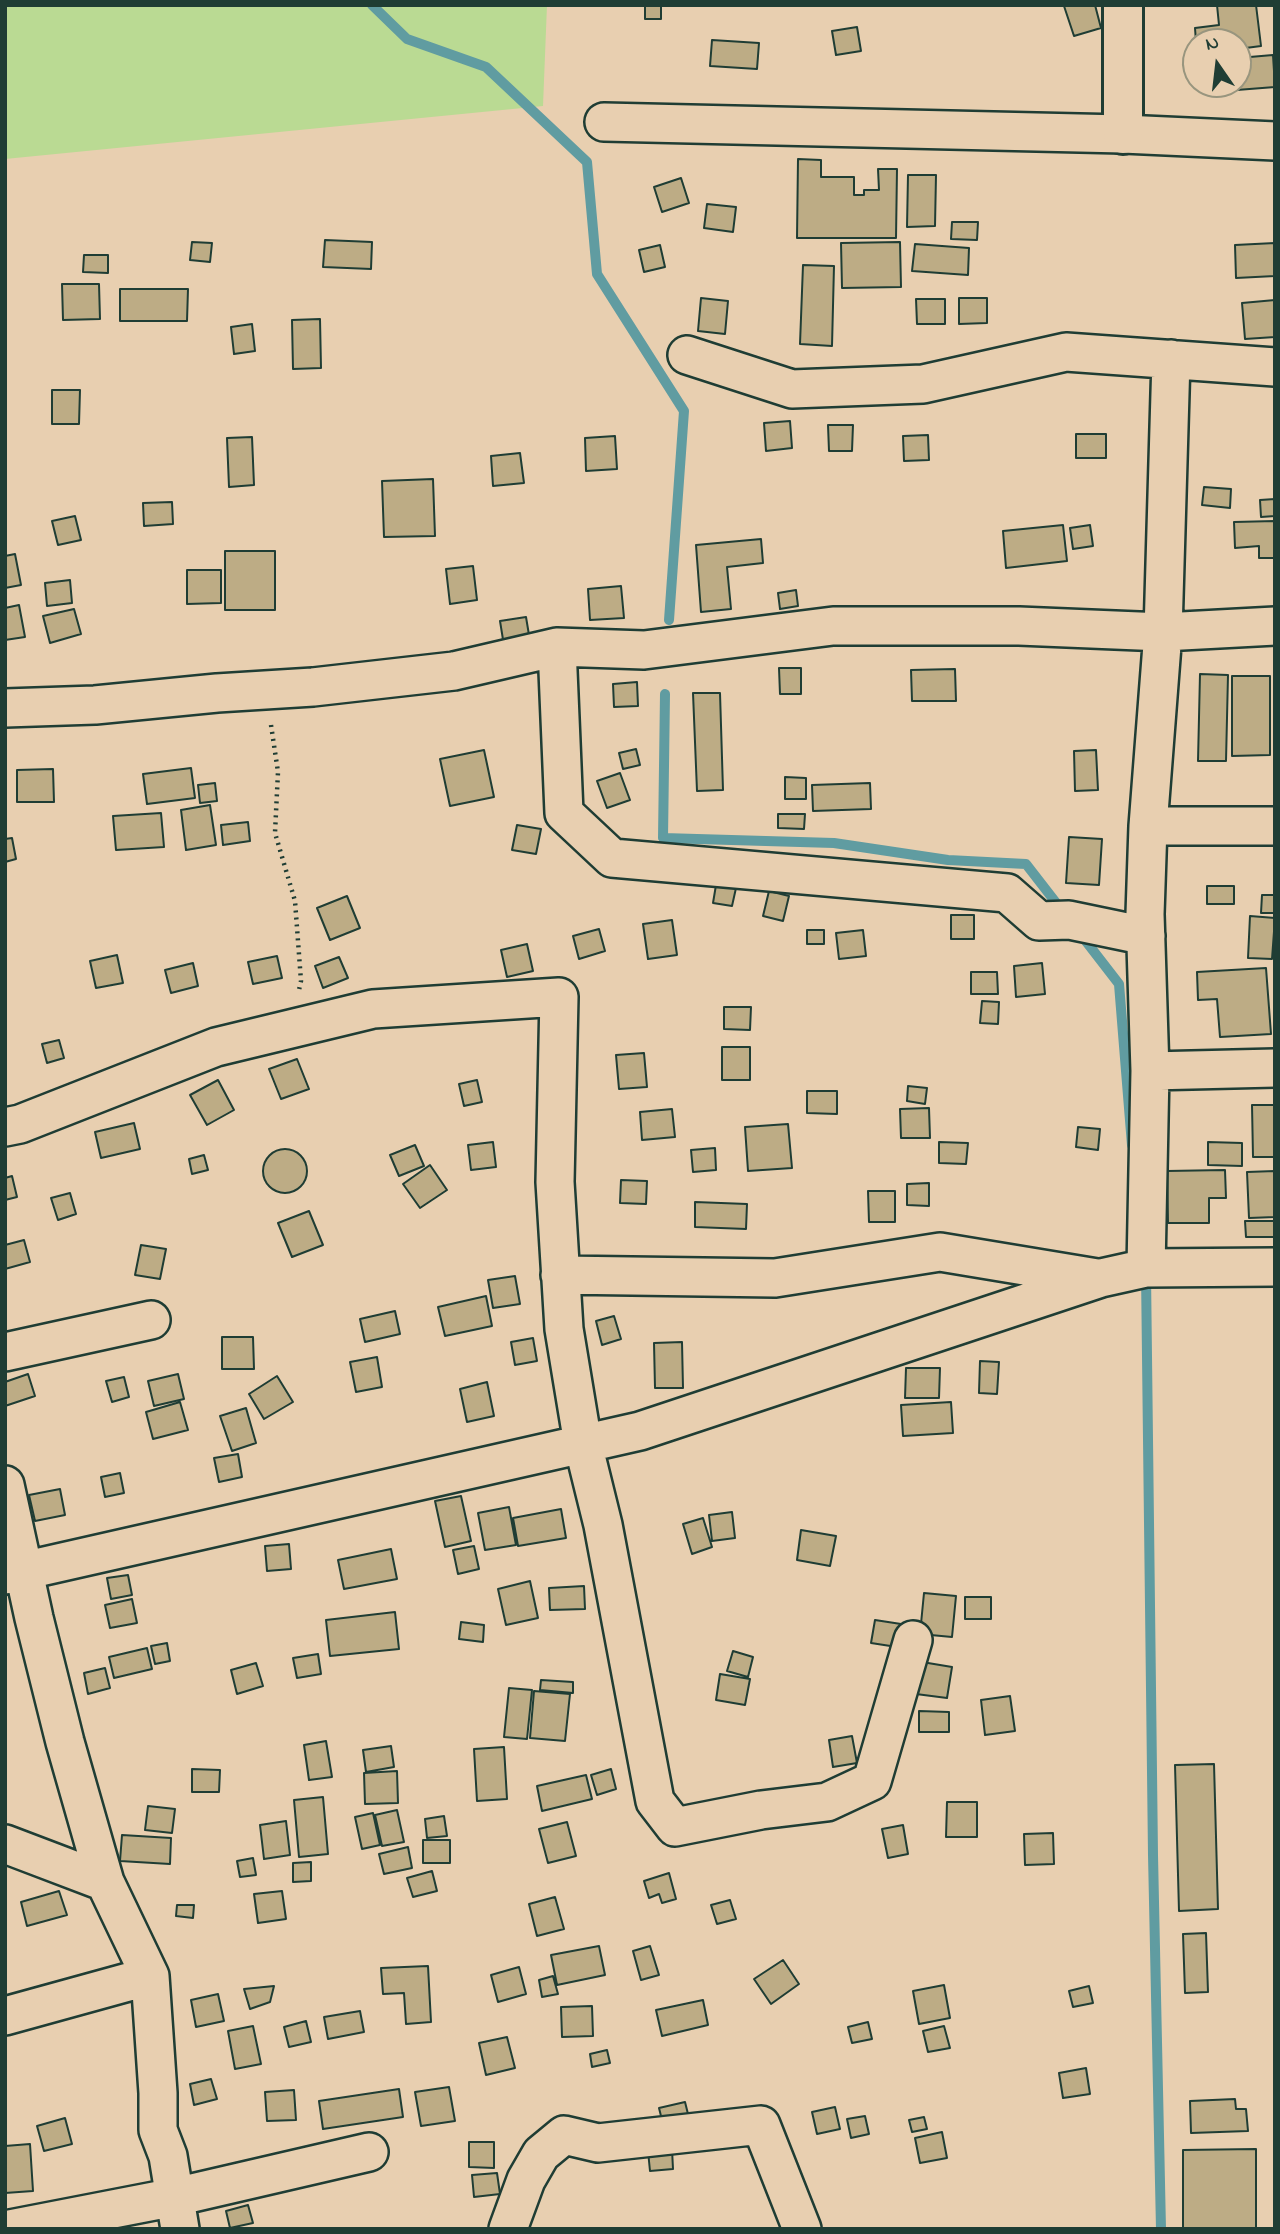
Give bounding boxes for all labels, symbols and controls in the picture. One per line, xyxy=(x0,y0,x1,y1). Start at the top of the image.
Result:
north arrow xyxy=(1182,28,1252,98)
text: N xyxy=(1203,29,1222,59)

